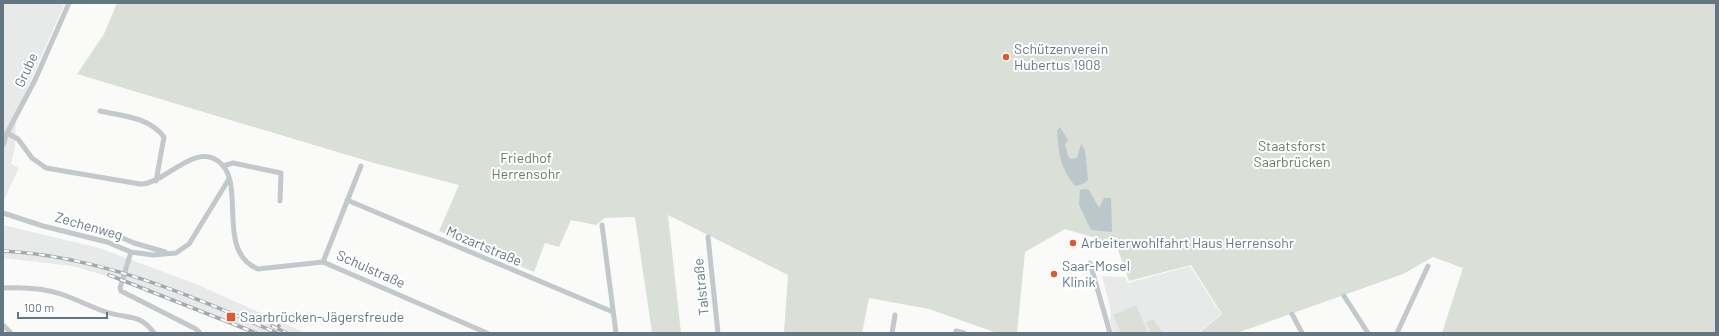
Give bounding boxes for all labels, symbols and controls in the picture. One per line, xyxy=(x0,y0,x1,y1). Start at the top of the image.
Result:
place label: Schützenverein Hubertus 1908 xyxy=(1014,40,1108,73)
street label: Grube xyxy=(10,50,41,90)
marker: Schützenverein Hubertus 1908 xyxy=(1001,52,1011,62)
park label: Staatsforst Saarbrücken xyxy=(1254,137,1330,170)
park label: Friedhof Herrensohr xyxy=(492,149,560,182)
street label: Zechenweg xyxy=(53,208,125,243)
street label: Mozartstraße xyxy=(444,222,525,269)
place label: Arbeiterwohlfahrt Haus Herrensohr xyxy=(1081,234,1294,251)
marker: Arbeiterwohlfahrt Haus Herrensohr xyxy=(1068,238,1078,248)
street label: Schulstraße xyxy=(334,246,408,291)
place label: Saar-Mosel Klinik xyxy=(1062,257,1130,290)
street label: Talstraße xyxy=(689,258,712,317)
marker: Saar-Mosel Klinik xyxy=(1049,269,1059,279)
scale bar xyxy=(18,294,107,320)
text: 100 m xyxy=(24,300,54,314)
place label: Saarbrücken-Jägersfreude xyxy=(240,308,404,325)
marker: Saarbrücken-Jägersfreude xyxy=(225,311,237,323)

